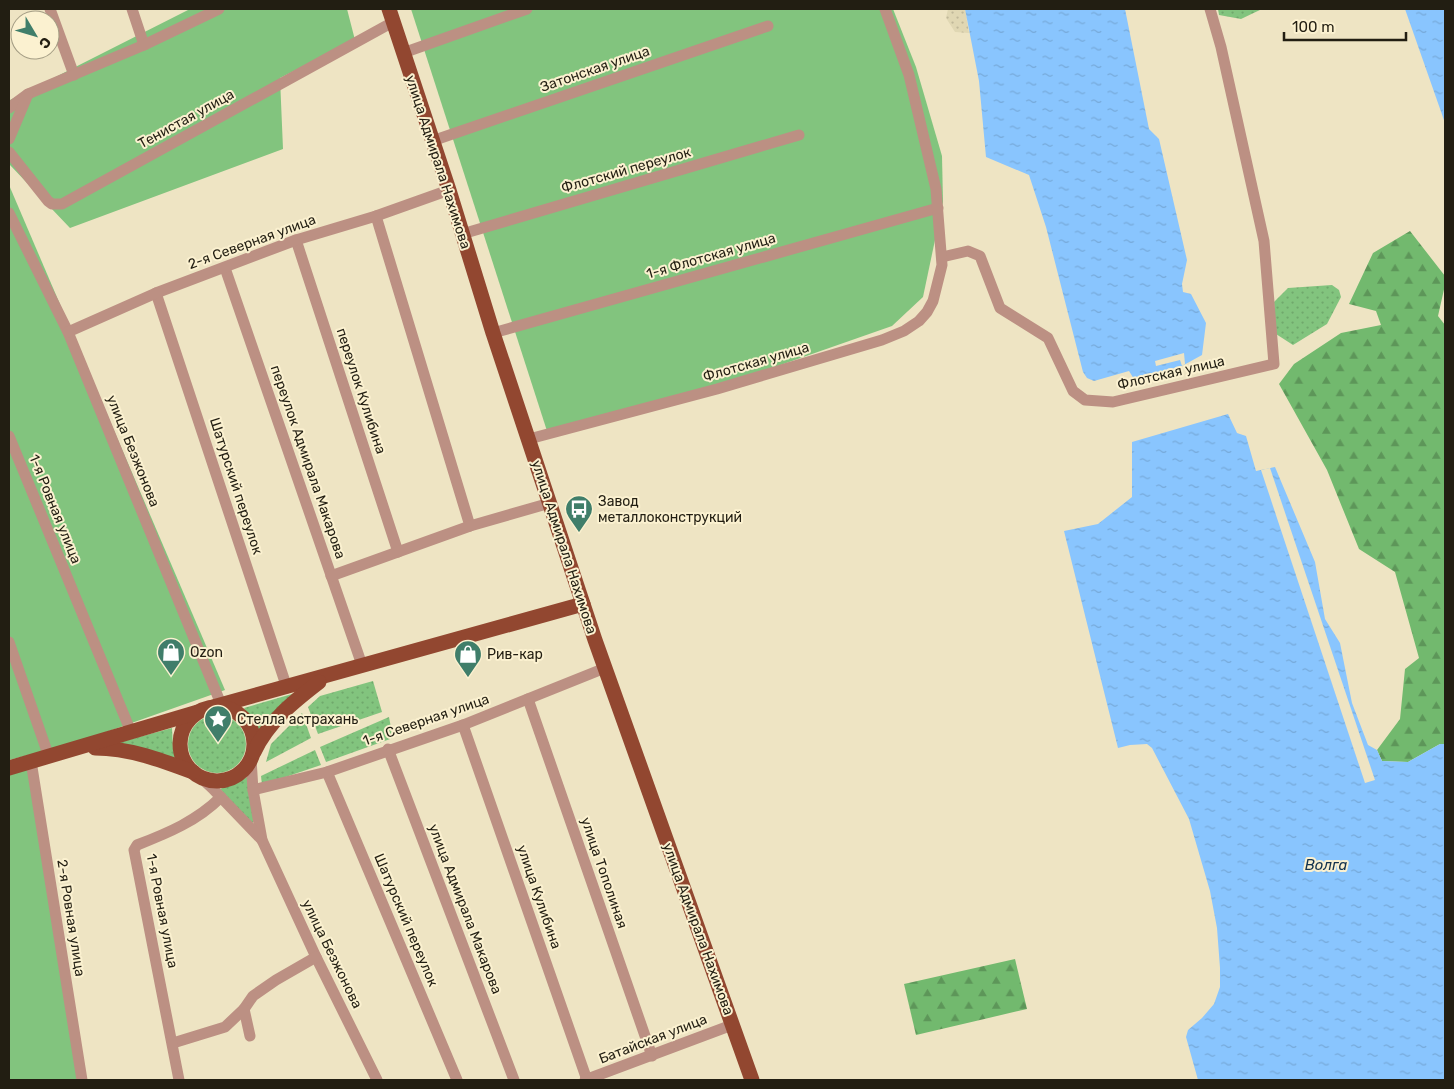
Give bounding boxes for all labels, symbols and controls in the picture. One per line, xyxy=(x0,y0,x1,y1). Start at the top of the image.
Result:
north arrow xyxy=(10,10,60,60)
scale bar xyxy=(1284,10,1406,42)
text: 100 m xyxy=(1292,18,1334,36)
text: С xyxy=(35,34,55,52)
street label: Затонская улица xyxy=(538,42,652,96)
street label: улица Адмирала Нахимова xyxy=(402,73,474,251)
street label: Тенистая улица xyxy=(135,86,237,152)
street label: Флотский переулок xyxy=(559,143,693,197)
street label: 2-я Северная улица xyxy=(186,211,318,273)
street label: 1-я Флотская улица xyxy=(645,229,777,283)
street label: переулок Кулибина xyxy=(333,326,389,456)
street label: Флотская улица xyxy=(701,339,811,385)
street label: Флотская улица xyxy=(1116,352,1226,394)
street label: переулок Адмирала Макарова xyxy=(267,363,349,561)
street label: улица Безжонова xyxy=(103,393,163,509)
street label: Шатурский переулок xyxy=(206,415,266,557)
street label: 1-я Ровная улица xyxy=(25,452,85,566)
street label: улица Адмирала Нахимова xyxy=(528,458,600,636)
place label: Завод металлоконструкций xyxy=(598,493,742,526)
bus stop icon: Завод металлоконструкций xyxy=(564,494,594,533)
shop icon: Ozon xyxy=(156,637,186,676)
shop icon: Рив-кар xyxy=(453,639,483,678)
place label: Ozon xyxy=(190,644,223,661)
place label: Рив-кар xyxy=(487,646,543,663)
street label: 1-я Северная улица xyxy=(361,690,491,750)
place icon: Стелла астрахань xyxy=(203,704,233,743)
place label: Стелла астрахань xyxy=(237,711,358,728)
street label: улица Тополиная xyxy=(577,815,631,931)
street label: улица Адмирала Макарова xyxy=(425,821,505,997)
street label: улица Адмирала Нахимова xyxy=(659,841,737,1017)
street label: улица Кулибина xyxy=(513,843,565,951)
street label: Шатурский переулок xyxy=(370,851,442,990)
street label: 1-я Ровная улица xyxy=(143,852,181,970)
water label: Волга xyxy=(1305,856,1347,874)
street label: 2-я Ровная улица xyxy=(53,858,89,978)
street label: улица Безжонова xyxy=(298,897,366,1011)
street label: Батайская улица xyxy=(597,1011,709,1067)

